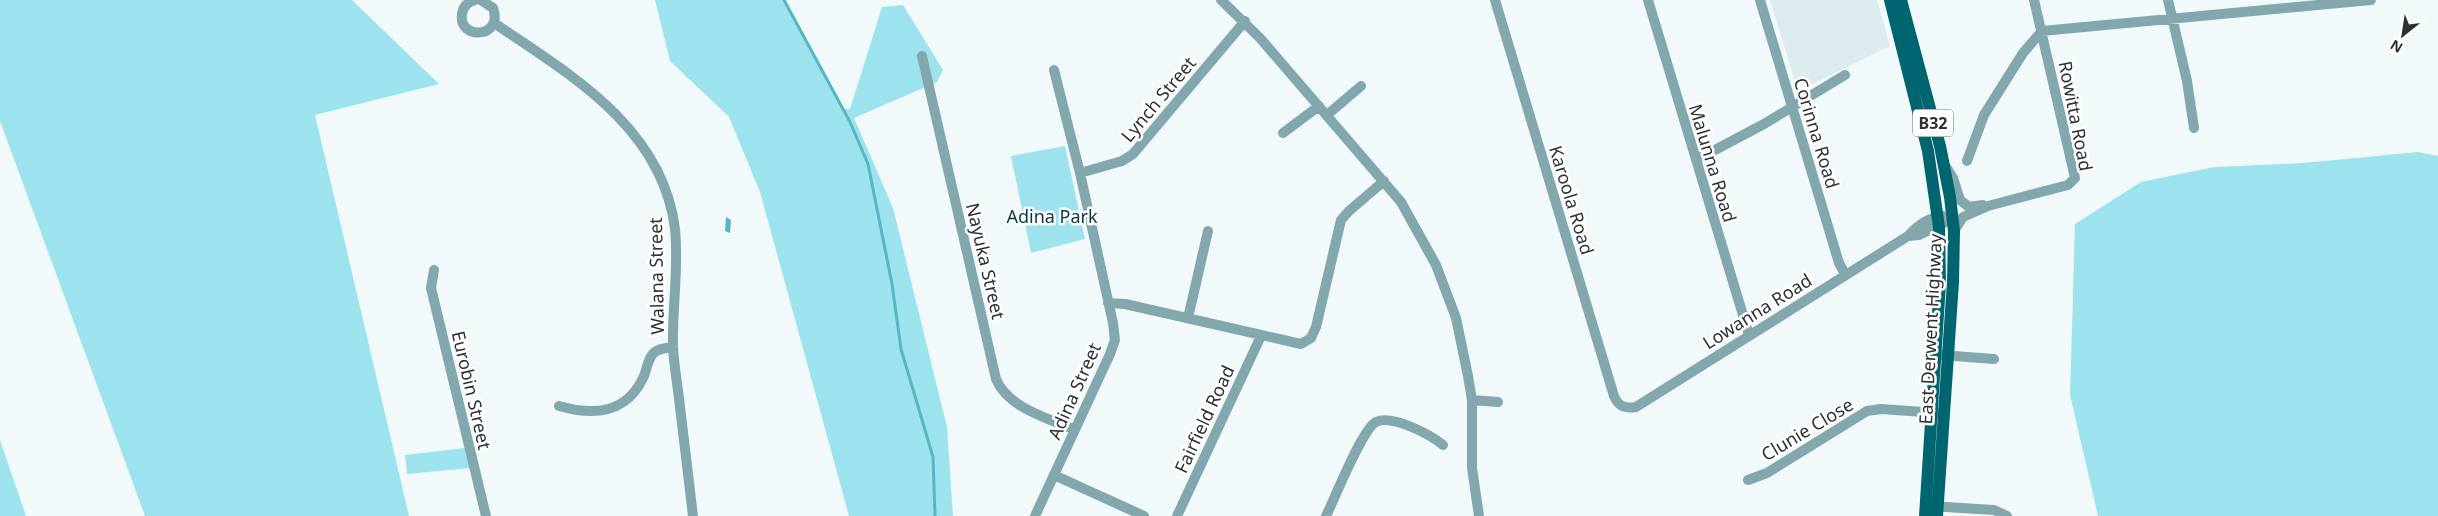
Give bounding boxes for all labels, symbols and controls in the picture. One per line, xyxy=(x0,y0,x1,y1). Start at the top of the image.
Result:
north arrow xyxy=(2378,10,2428,60)
text: N xyxy=(2387,36,2406,58)
street label: Lynch Street xyxy=(1115,51,1201,147)
street label: Rowitta Road xyxy=(2054,59,2098,173)
street label: Corinna Road xyxy=(1789,75,1845,191)
street label: Malunna Road xyxy=(1684,101,1742,225)
road number: B32 xyxy=(1913,110,1953,136)
street label: Karoola Road xyxy=(1544,143,1600,257)
street label: Nayuka Street xyxy=(961,200,1011,322)
park label: Adina Park xyxy=(1006,204,1098,228)
street label: Walana Street xyxy=(643,217,669,335)
street label: East Derwent Highway xyxy=(1913,232,1947,425)
street label: Lowanna Road xyxy=(1698,268,1816,354)
street label: Eurobin Street xyxy=(447,328,497,452)
street label: Adina Street xyxy=(1042,338,1106,443)
street label: Fairfield Road xyxy=(1169,361,1239,477)
street label: Clunie Close xyxy=(1756,392,1858,466)

